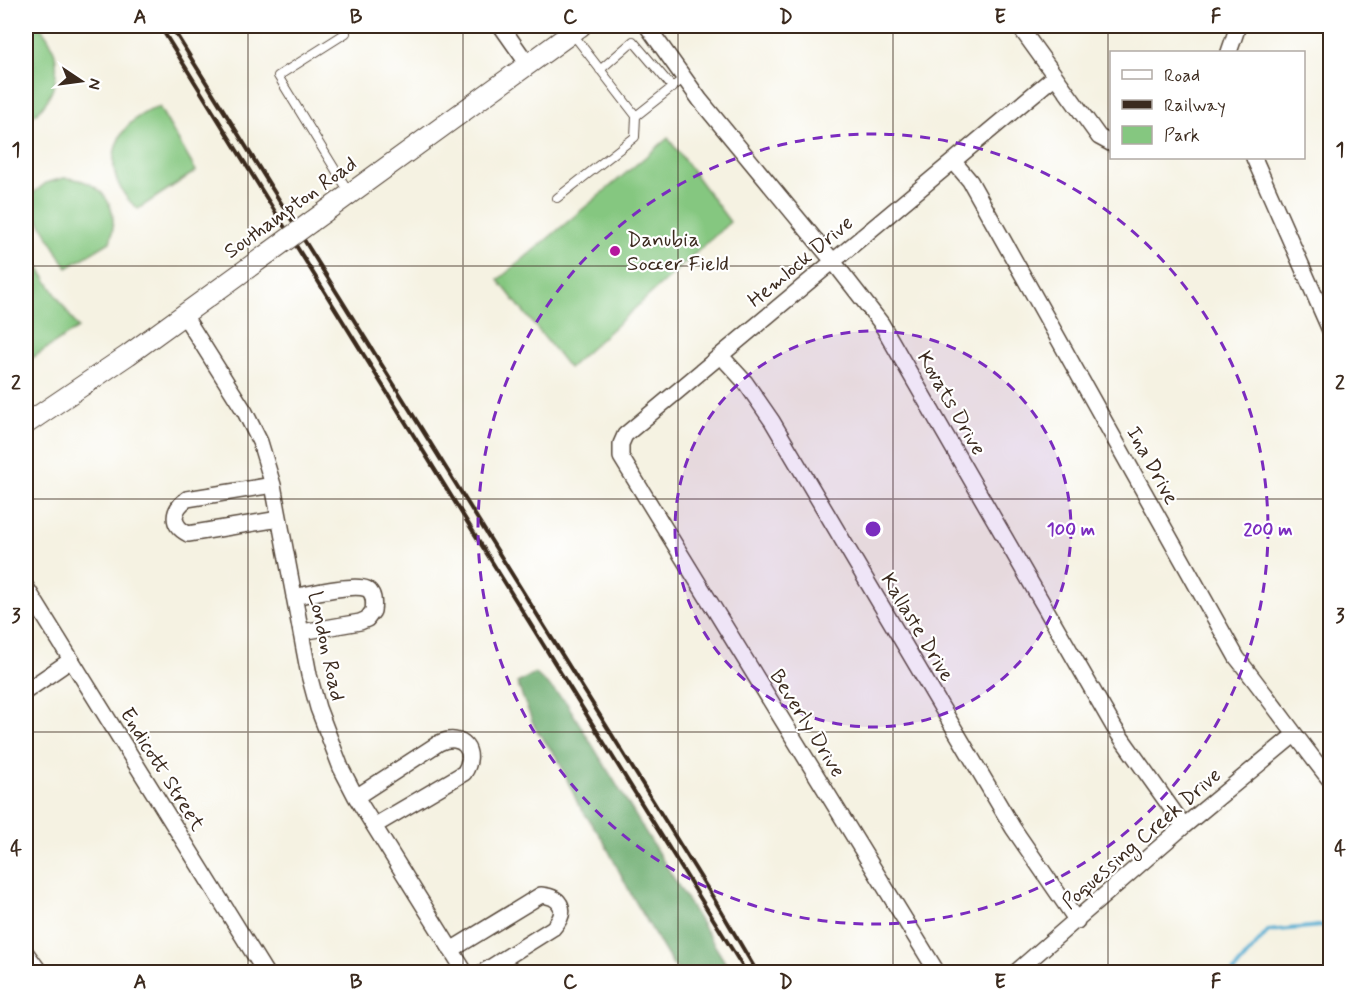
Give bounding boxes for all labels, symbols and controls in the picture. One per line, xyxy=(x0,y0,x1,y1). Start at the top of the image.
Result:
text: A xyxy=(133,4,147,31)
text: B xyxy=(350,4,363,31)
text: C xyxy=(563,4,578,31)
text: D xyxy=(779,4,793,31)
text: E xyxy=(994,4,1006,31)
text: F xyxy=(1211,4,1222,31)
north arrow xyxy=(51,51,111,111)
legend xyxy=(1110,51,1305,159)
text: Road xyxy=(1164,64,1200,88)
text: N xyxy=(83,76,106,92)
text: Railway xyxy=(1164,94,1226,118)
text: Park xyxy=(1164,124,1200,148)
text: 1 xyxy=(12,137,20,164)
text: 1 xyxy=(1336,137,1344,164)
street label: Southampton Road xyxy=(218,150,363,266)
street label: Hemlock Drive xyxy=(742,209,859,314)
place label: Danubia Soccer Field xyxy=(627,226,729,278)
marker: Danubia Soccer Field xyxy=(608,244,622,258)
street label: Kovats Drive xyxy=(910,346,992,461)
text: 2 xyxy=(11,370,21,397)
text: 2 xyxy=(1335,370,1345,397)
street label: Ina Drive xyxy=(1119,421,1185,510)
text: 100 m xyxy=(1047,518,1095,542)
text: 200 m xyxy=(1243,518,1293,542)
centre of rings xyxy=(863,519,883,539)
street label: Kallaste Drive xyxy=(874,568,961,687)
street label: London Road xyxy=(301,589,351,704)
text: 3 xyxy=(11,603,21,630)
text: 3 xyxy=(1335,603,1345,630)
street label: Beverly Drive xyxy=(763,664,852,783)
street label: Endicott Street xyxy=(113,703,212,837)
street label: Poquessing Creek Drive xyxy=(1056,762,1228,917)
text: 4 xyxy=(10,836,22,863)
text: 4 xyxy=(1334,836,1346,863)
text: A xyxy=(133,969,147,996)
text: B xyxy=(350,969,363,996)
text: C xyxy=(563,969,578,996)
text: D xyxy=(779,969,793,996)
text: E xyxy=(994,969,1006,996)
text: F xyxy=(1211,969,1222,996)

